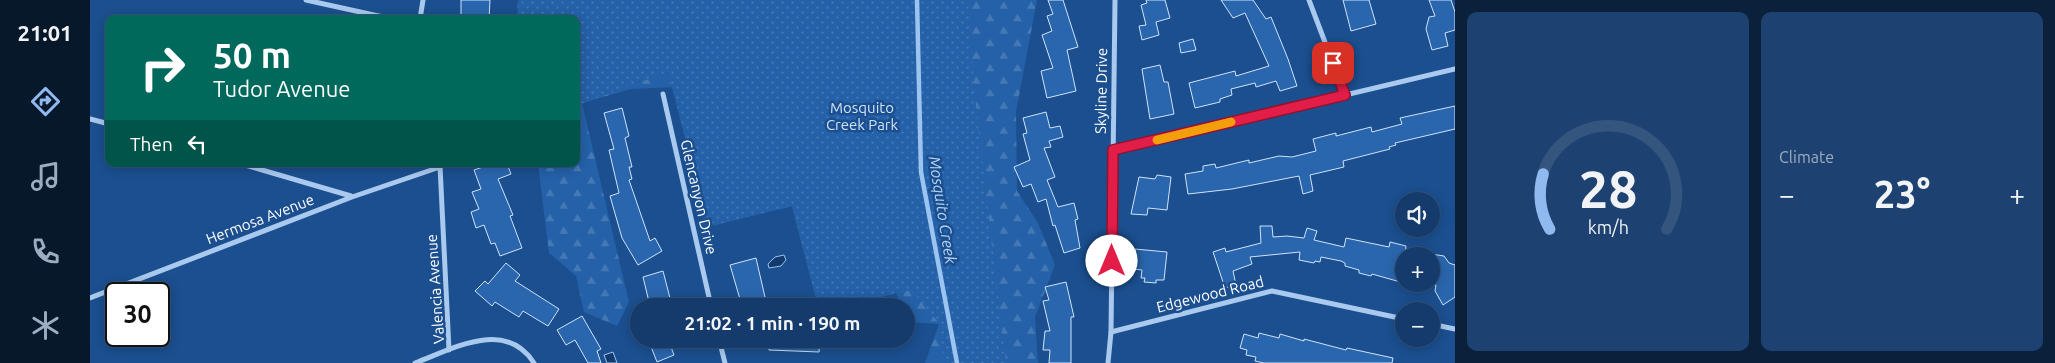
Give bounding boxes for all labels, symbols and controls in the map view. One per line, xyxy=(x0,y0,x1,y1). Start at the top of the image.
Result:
text: 21:01 xyxy=(17,20,73,45)
icon: right xyxy=(130,35,195,100)
text: 50 m xyxy=(213,35,291,75)
pin xyxy=(1312,42,1354,84)
street label: Skyline Drive xyxy=(1092,48,1110,134)
icon: arrive xyxy=(1319,49,1347,77)
text: Tudor Avenue xyxy=(213,76,350,101)
icon: directions xyxy=(28,84,63,119)
park label: Mosquito Creek Park xyxy=(826,99,899,133)
icon: left xyxy=(183,130,211,158)
text: Then xyxy=(130,133,173,155)
street label: Glencanyon Drive xyxy=(678,138,720,256)
text: Climate xyxy=(1779,148,1834,166)
water label: Mosquito Creek xyxy=(926,155,961,266)
icon: music xyxy=(28,159,63,194)
text: 28 xyxy=(1579,160,1637,218)
text: 23° xyxy=(1874,173,1930,215)
text: − xyxy=(1779,179,1795,210)
text: + xyxy=(2009,179,2025,210)
street label: Hermosa Avenue xyxy=(204,191,316,247)
map controls xyxy=(1395,192,1440,347)
button: sound xyxy=(1395,192,1440,237)
text: km/h xyxy=(1587,217,1629,237)
icon: phone xyxy=(28,234,63,269)
street label: Valencia Avenue xyxy=(423,234,447,344)
position arrow xyxy=(1085,234,1137,286)
button: + xyxy=(1395,247,1440,292)
street label: Edgewood Road xyxy=(1155,272,1265,316)
speed limit sign: 30 xyxy=(105,282,170,347)
button: − xyxy=(1395,302,1440,347)
icon: climate xyxy=(28,308,63,343)
text: 21:02 · 1 min · 190 m xyxy=(685,312,860,334)

